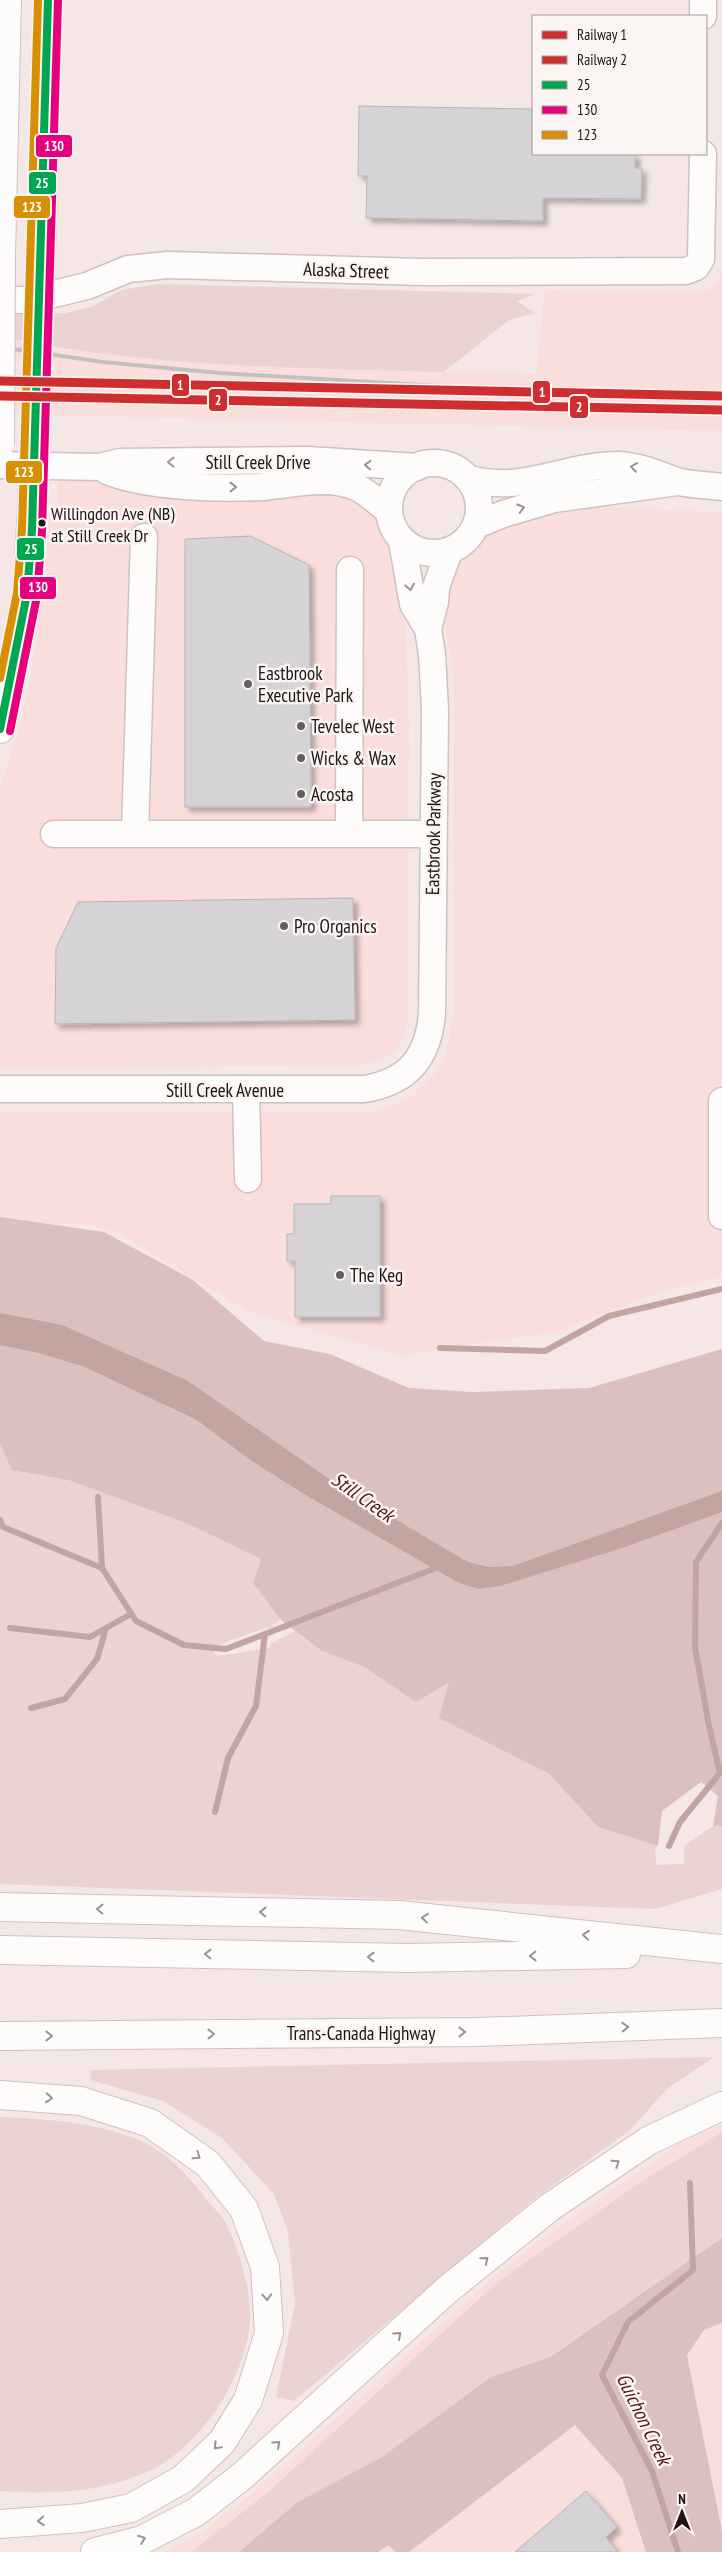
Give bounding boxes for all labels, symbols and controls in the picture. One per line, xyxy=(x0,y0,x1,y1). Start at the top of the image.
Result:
legend xyxy=(532,15,707,155)
text: Railway 1 xyxy=(577,25,627,44)
text: Railway 2 xyxy=(577,50,627,69)
text: 25 xyxy=(577,75,591,94)
text: 130 xyxy=(577,100,598,119)
text: 123 xyxy=(577,125,597,144)
line badge: 130 xyxy=(35,134,73,158)
text: 130 xyxy=(44,137,64,155)
line badge: 25 xyxy=(28,171,57,195)
text: 25 xyxy=(35,174,49,192)
line badge: 123 xyxy=(13,195,51,219)
text: 123 xyxy=(22,198,42,216)
street label: Alaska Street xyxy=(303,257,390,284)
line badge: 1 xyxy=(171,373,190,397)
text: 1 xyxy=(177,376,183,394)
line badge: 1 xyxy=(532,380,551,404)
text: 1 xyxy=(539,383,545,401)
line badge: 2 xyxy=(208,388,228,412)
text: 2 xyxy=(215,391,221,409)
line badge: 2 xyxy=(569,395,589,419)
text: 2 xyxy=(576,398,582,416)
street label: Still Creek Drive xyxy=(205,450,311,474)
one-way arrow xyxy=(166,457,174,467)
line badge: 123 xyxy=(5,460,43,484)
one-way arrow xyxy=(364,460,372,470)
one-way arrow xyxy=(630,462,638,473)
text: 123 xyxy=(14,463,34,481)
one-way arrow xyxy=(230,482,237,492)
place label: Willingdon Ave (NB) at Still Creek Dr xyxy=(51,502,175,547)
one-way arrow xyxy=(517,503,525,513)
marker: Willingdon Ave (NB) at Still Creek Dr xyxy=(37,518,47,528)
line badge: 25 xyxy=(16,537,45,561)
text: 25 xyxy=(24,540,38,558)
line badge: 130 xyxy=(19,576,57,600)
text: 130 xyxy=(28,578,48,596)
one-way arrow xyxy=(404,582,414,591)
place label: Eastbrook Executive Park xyxy=(258,661,354,707)
marker: Eastbrook Executive Park xyxy=(242,678,254,690)
place label: Tevelec West xyxy=(311,714,395,738)
marker: Tevelec West xyxy=(295,720,307,732)
place label: Wicks & Wax xyxy=(311,746,396,770)
marker: Wicks & Wax xyxy=(295,752,307,764)
street label: Eastbrook Parkway xyxy=(420,772,446,895)
place label: Acosta xyxy=(311,782,354,806)
marker: Acosta xyxy=(295,788,307,800)
place label: Pro Organics xyxy=(294,914,377,938)
marker: Pro Organics xyxy=(278,920,290,932)
street label: Still Creek Avenue xyxy=(166,1078,284,1102)
place label: The Keg xyxy=(350,1263,403,1287)
marker: The Keg xyxy=(334,1269,346,1281)
water label: Still Creek xyxy=(327,1466,401,1529)
one-way arrow xyxy=(96,1904,104,1914)
one-way arrow xyxy=(258,1907,266,1918)
one-way arrow xyxy=(421,1913,429,1924)
one-way arrow xyxy=(582,1930,590,1941)
one-way arrow xyxy=(204,1949,212,1959)
one-way arrow xyxy=(529,1950,537,1961)
one-way arrow xyxy=(367,1952,374,1962)
street label: Trans-Canada Highway xyxy=(287,2021,436,2045)
one-way arrow xyxy=(621,2022,629,2032)
one-way arrow xyxy=(459,2027,467,2038)
one-way arrow xyxy=(208,2029,215,2039)
one-way arrow xyxy=(45,2031,53,2041)
one-way arrow xyxy=(45,2092,53,2103)
one-way arrow xyxy=(191,2150,201,2159)
one-way arrow xyxy=(610,2160,619,2169)
one-way arrow xyxy=(479,2257,488,2265)
one-way arrow xyxy=(261,2293,272,2301)
one-way arrow xyxy=(392,2332,401,2341)
water label: Guichon Creek xyxy=(611,2369,678,2471)
one-way arrow xyxy=(214,2440,223,2449)
one-way arrow xyxy=(272,2441,281,2450)
north arrow xyxy=(657,2487,707,2537)
text: N xyxy=(678,2490,686,2508)
one-way arrow xyxy=(37,2515,45,2526)
one-way arrow xyxy=(137,2535,146,2545)

